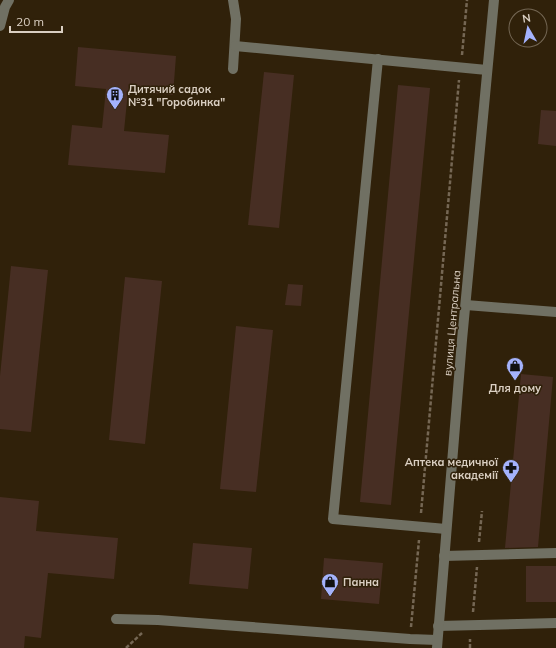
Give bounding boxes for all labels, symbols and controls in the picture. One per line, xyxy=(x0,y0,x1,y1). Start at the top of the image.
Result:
scale bar xyxy=(10,8,62,34)
north arrow xyxy=(508,8,548,48)
text: N xyxy=(521,11,532,26)
text: 20 m xyxy=(16,14,44,29)
place label: Дитячий садок №31 "Горобинка" xyxy=(128,82,225,109)
building icon: Дитячий садок №31 "Горобинка" xyxy=(105,85,125,110)
street label: вулиця Центральна xyxy=(440,270,464,376)
shop icon: Для дому xyxy=(505,356,525,381)
place label: Для дому xyxy=(489,381,542,395)
place label: Аптека медичної академії xyxy=(405,455,499,482)
pharmacy icon: Аптека медичної академії xyxy=(501,458,521,483)
shop icon: Панна xyxy=(320,572,340,597)
place label: Панна xyxy=(343,575,379,589)

